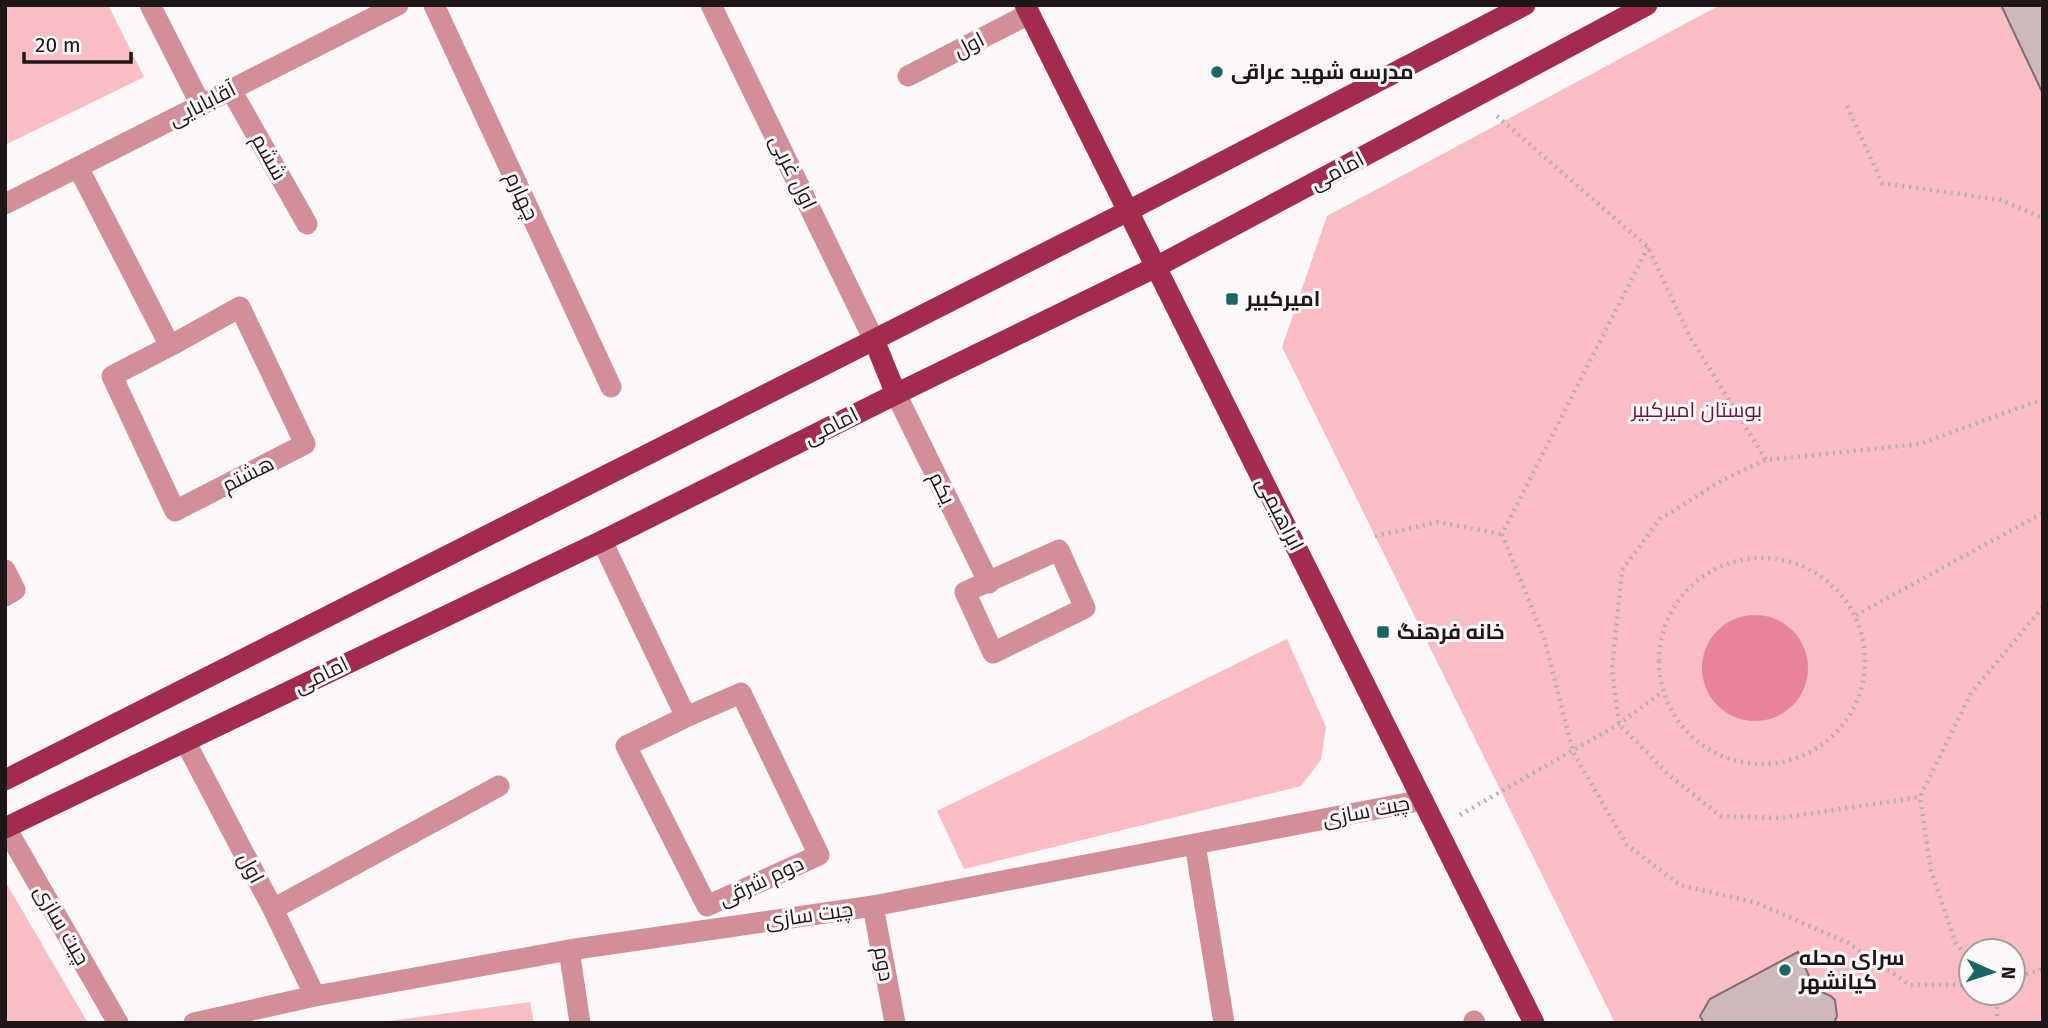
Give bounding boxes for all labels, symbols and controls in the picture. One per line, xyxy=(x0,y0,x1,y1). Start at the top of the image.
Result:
scale bar xyxy=(24,21,131,65)
street label: اول xyxy=(949,26,989,64)
text: 20 m xyxy=(35,32,81,58)
place label: مدرسه شهید عراقی xyxy=(1231,59,1414,85)
marker: مدرسه شهید عراقی xyxy=(1209,64,1225,80)
street label: آقابابایی xyxy=(164,76,240,132)
street label: ششم xyxy=(245,129,292,185)
street label: اول غربی xyxy=(764,131,822,213)
street label: امامی xyxy=(1306,146,1368,196)
street label: چهارم xyxy=(499,168,544,225)
place label: امیرکبیر xyxy=(1245,286,1320,312)
marker: امیرکبیر xyxy=(1224,291,1240,307)
park label: بوستان امیرکبیر xyxy=(1631,397,1762,423)
street label: امامی xyxy=(800,401,862,451)
street label: هشتم xyxy=(218,450,279,499)
street label: یکم xyxy=(922,467,961,509)
street label: ابراهیمی xyxy=(1251,473,1309,555)
place label: خانه فرهنگ xyxy=(1397,619,1505,645)
marker: خانه فرهنگ xyxy=(1375,624,1391,640)
street label: امامی xyxy=(290,651,352,699)
street label: چیت سازی xyxy=(1320,790,1412,833)
street label: اول xyxy=(232,848,270,888)
street label: دوم شرقی xyxy=(714,850,808,913)
street label: چیت سازی xyxy=(28,880,95,970)
street label: چیت سازی xyxy=(763,896,855,935)
north arrow xyxy=(1957,937,2027,1007)
street label: دوم xyxy=(867,945,900,984)
place label: سرای محله کیانشهر xyxy=(1798,945,1904,995)
marker: سرای محله کیانشهر xyxy=(1777,962,1793,978)
text: N xyxy=(1997,966,2020,980)

